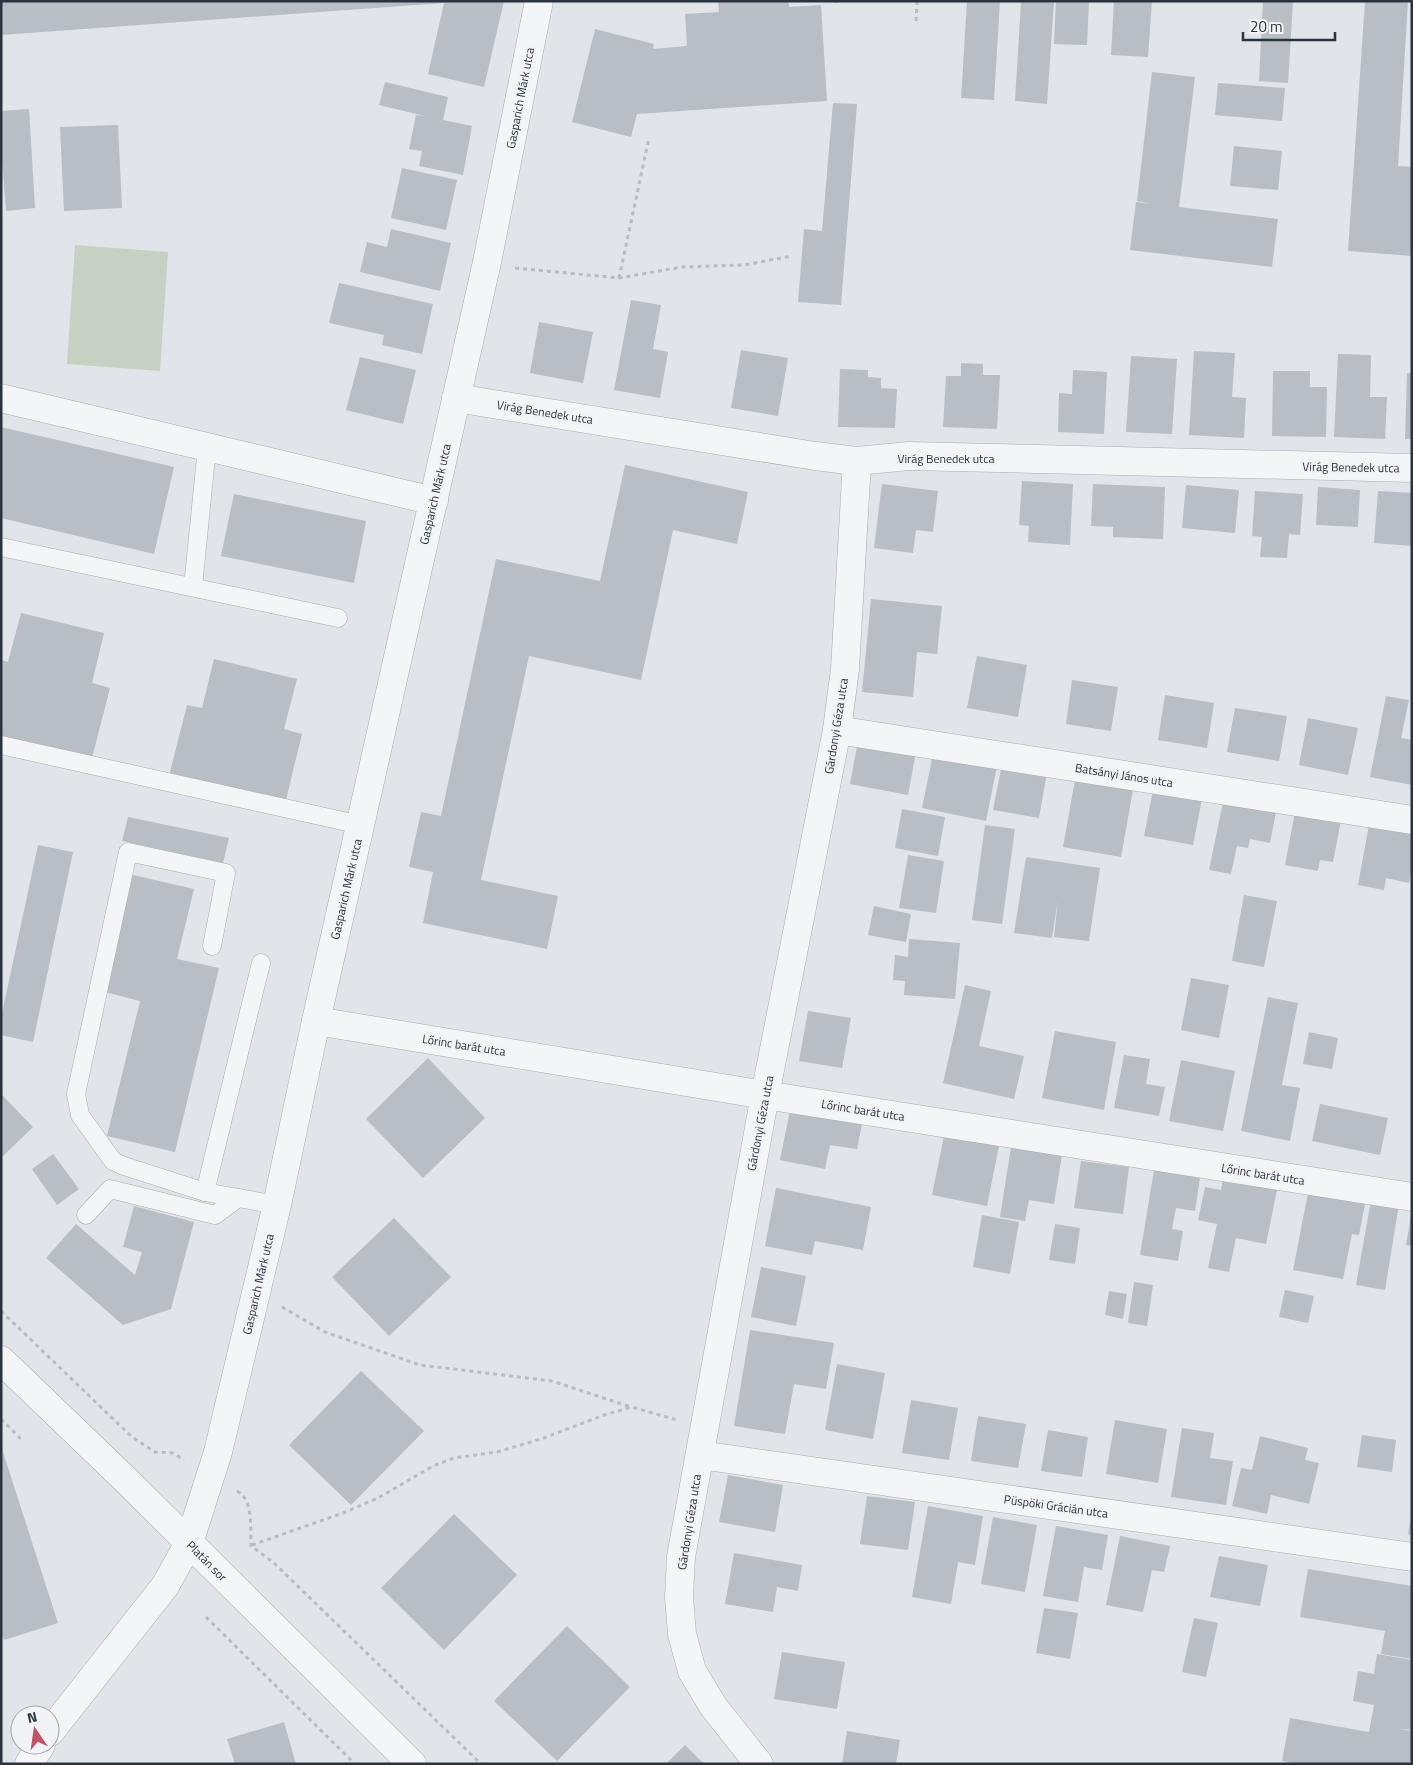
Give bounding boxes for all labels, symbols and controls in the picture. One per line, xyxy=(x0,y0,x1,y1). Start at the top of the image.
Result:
scale bar xyxy=(1243,10,1336,42)
text: 20 m xyxy=(1250,15,1283,38)
street label: Gasparich Márk utca xyxy=(501,46,539,150)
street label: Virág Benedek utca xyxy=(496,395,594,429)
street label: Gasparich Márk utca xyxy=(414,442,456,546)
street label: Virág Benedek utca xyxy=(897,449,995,468)
street label: Virág Benedek utca xyxy=(1302,457,1400,477)
street label: Gárdonyi Géza utca xyxy=(819,677,853,775)
street label: Batsányi János utca xyxy=(1074,758,1174,792)
street label: Gasparich Márk utca xyxy=(325,837,367,941)
street label: Lőrinc barát utca xyxy=(421,1029,507,1061)
street label: Gárdonyi Géza utca xyxy=(741,1074,779,1172)
street label: Lőrinc barát utca xyxy=(820,1094,906,1126)
street label: Lőrinc barát utca xyxy=(1220,1158,1306,1190)
street label: Gasparich Márk utca xyxy=(237,1232,279,1336)
street label: Gárdonyi Géza utca xyxy=(672,1473,706,1571)
street label: Püspöki Grácián utca xyxy=(1003,1489,1109,1523)
street label: Platán sor xyxy=(182,1536,232,1586)
north arrow xyxy=(10,1705,60,1755)
text: N xyxy=(25,1706,39,1728)

